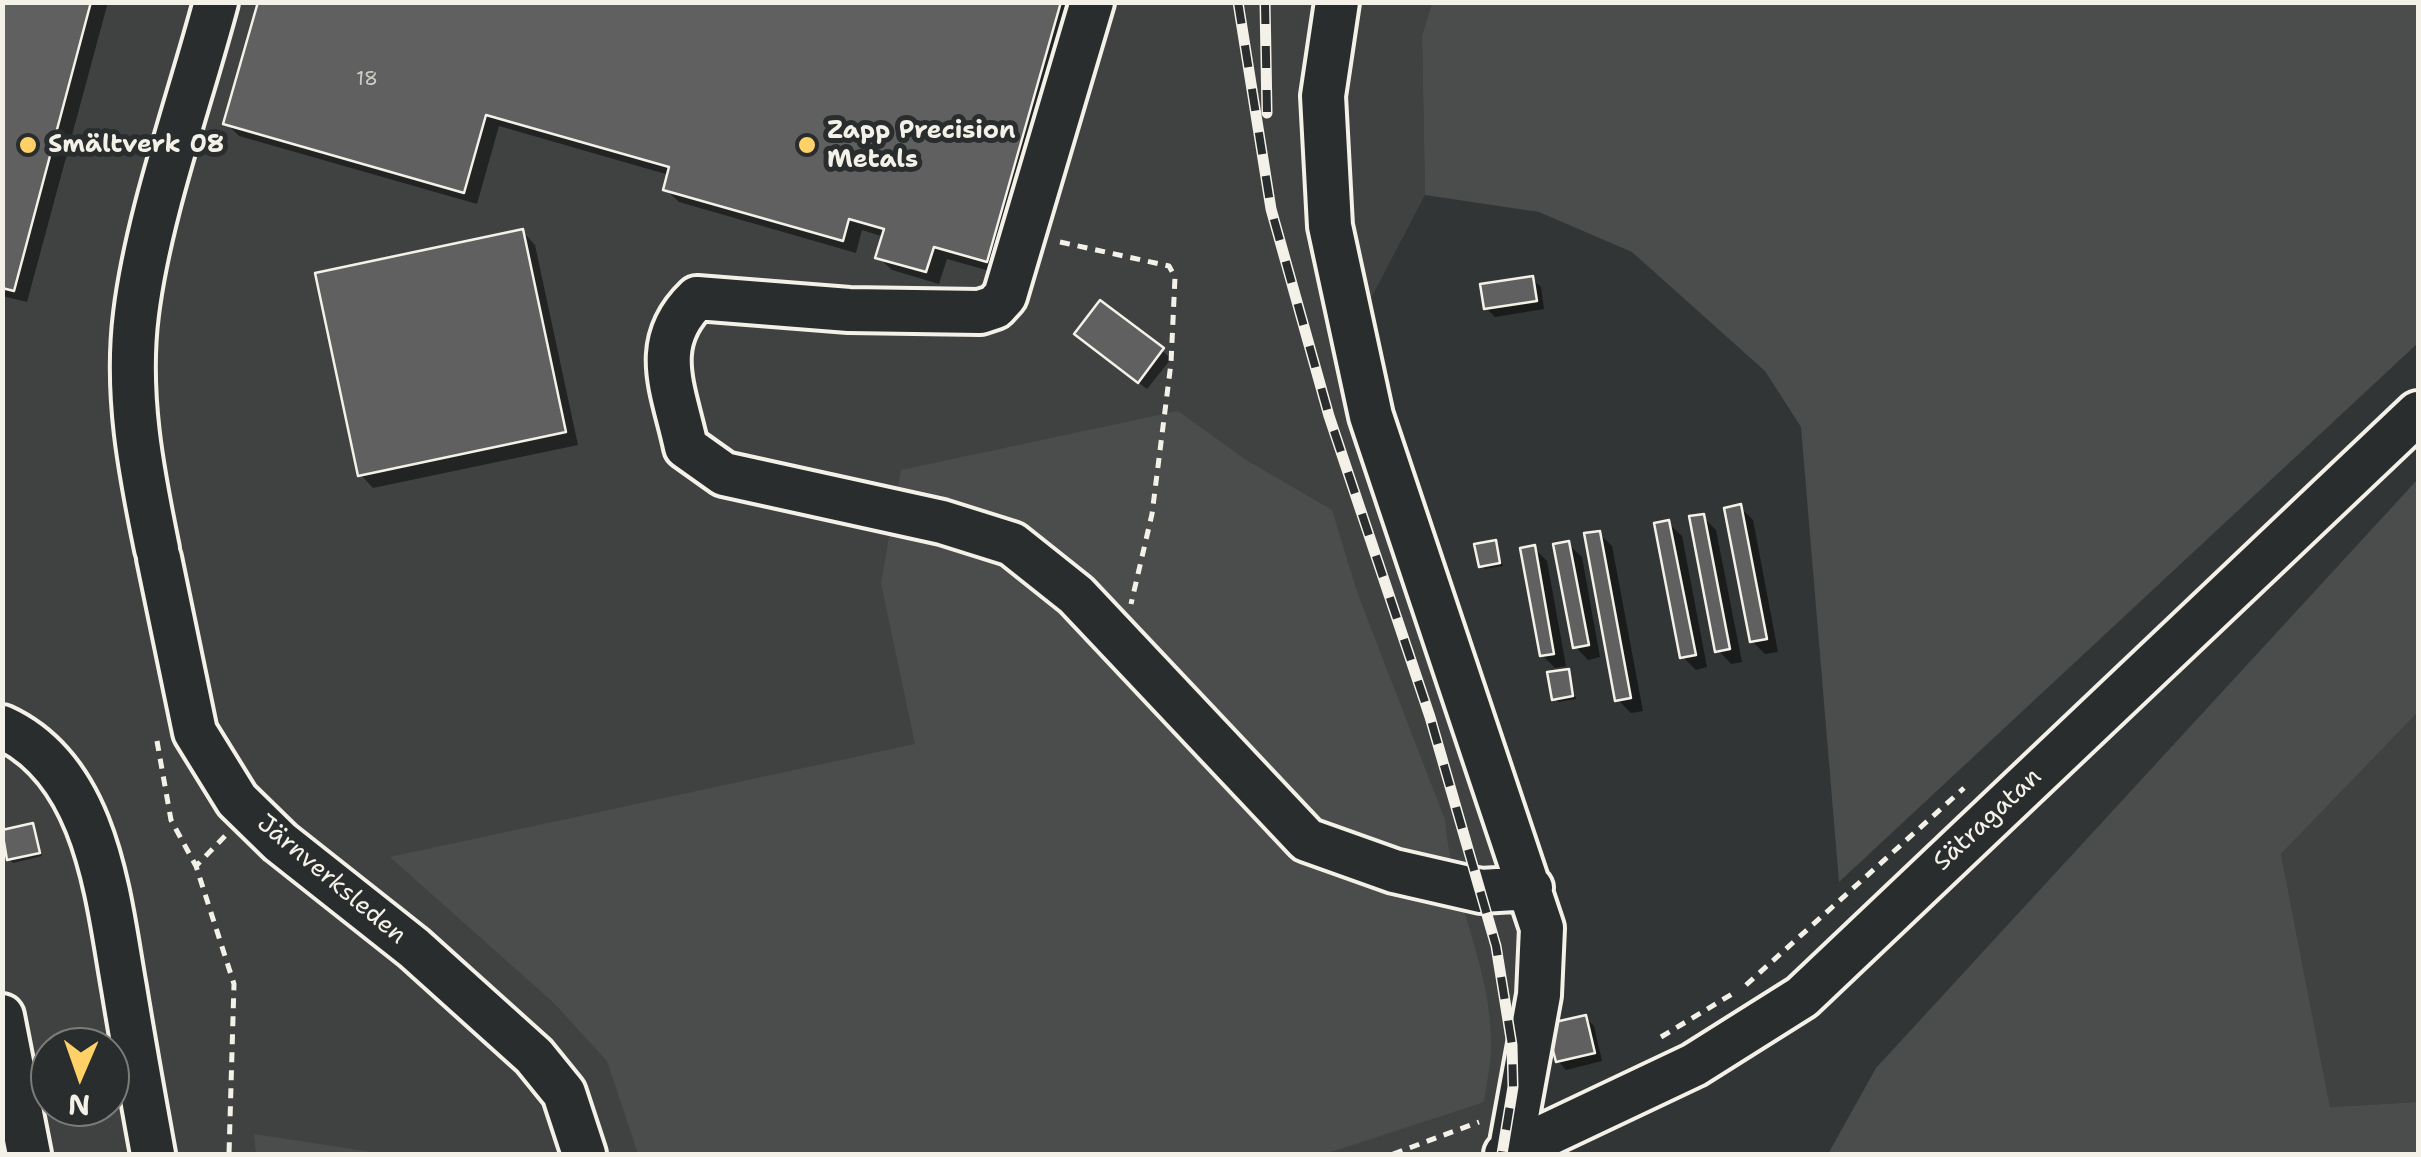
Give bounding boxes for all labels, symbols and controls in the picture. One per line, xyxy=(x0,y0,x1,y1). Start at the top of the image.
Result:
house number: 18 xyxy=(356,68,378,92)
place label: Zapp Precision Metals xyxy=(827,116,1016,175)
place label: Smältverk 08 xyxy=(48,130,224,160)
marker: Smältverk 08 xyxy=(17,134,39,156)
marker: Zapp Precision Metals xyxy=(796,134,818,156)
street label: Sätragatan xyxy=(1928,762,2048,878)
street label: Järnverksleden xyxy=(250,809,412,951)
north arrow xyxy=(30,1027,130,1127)
text: N xyxy=(67,1086,91,1124)

